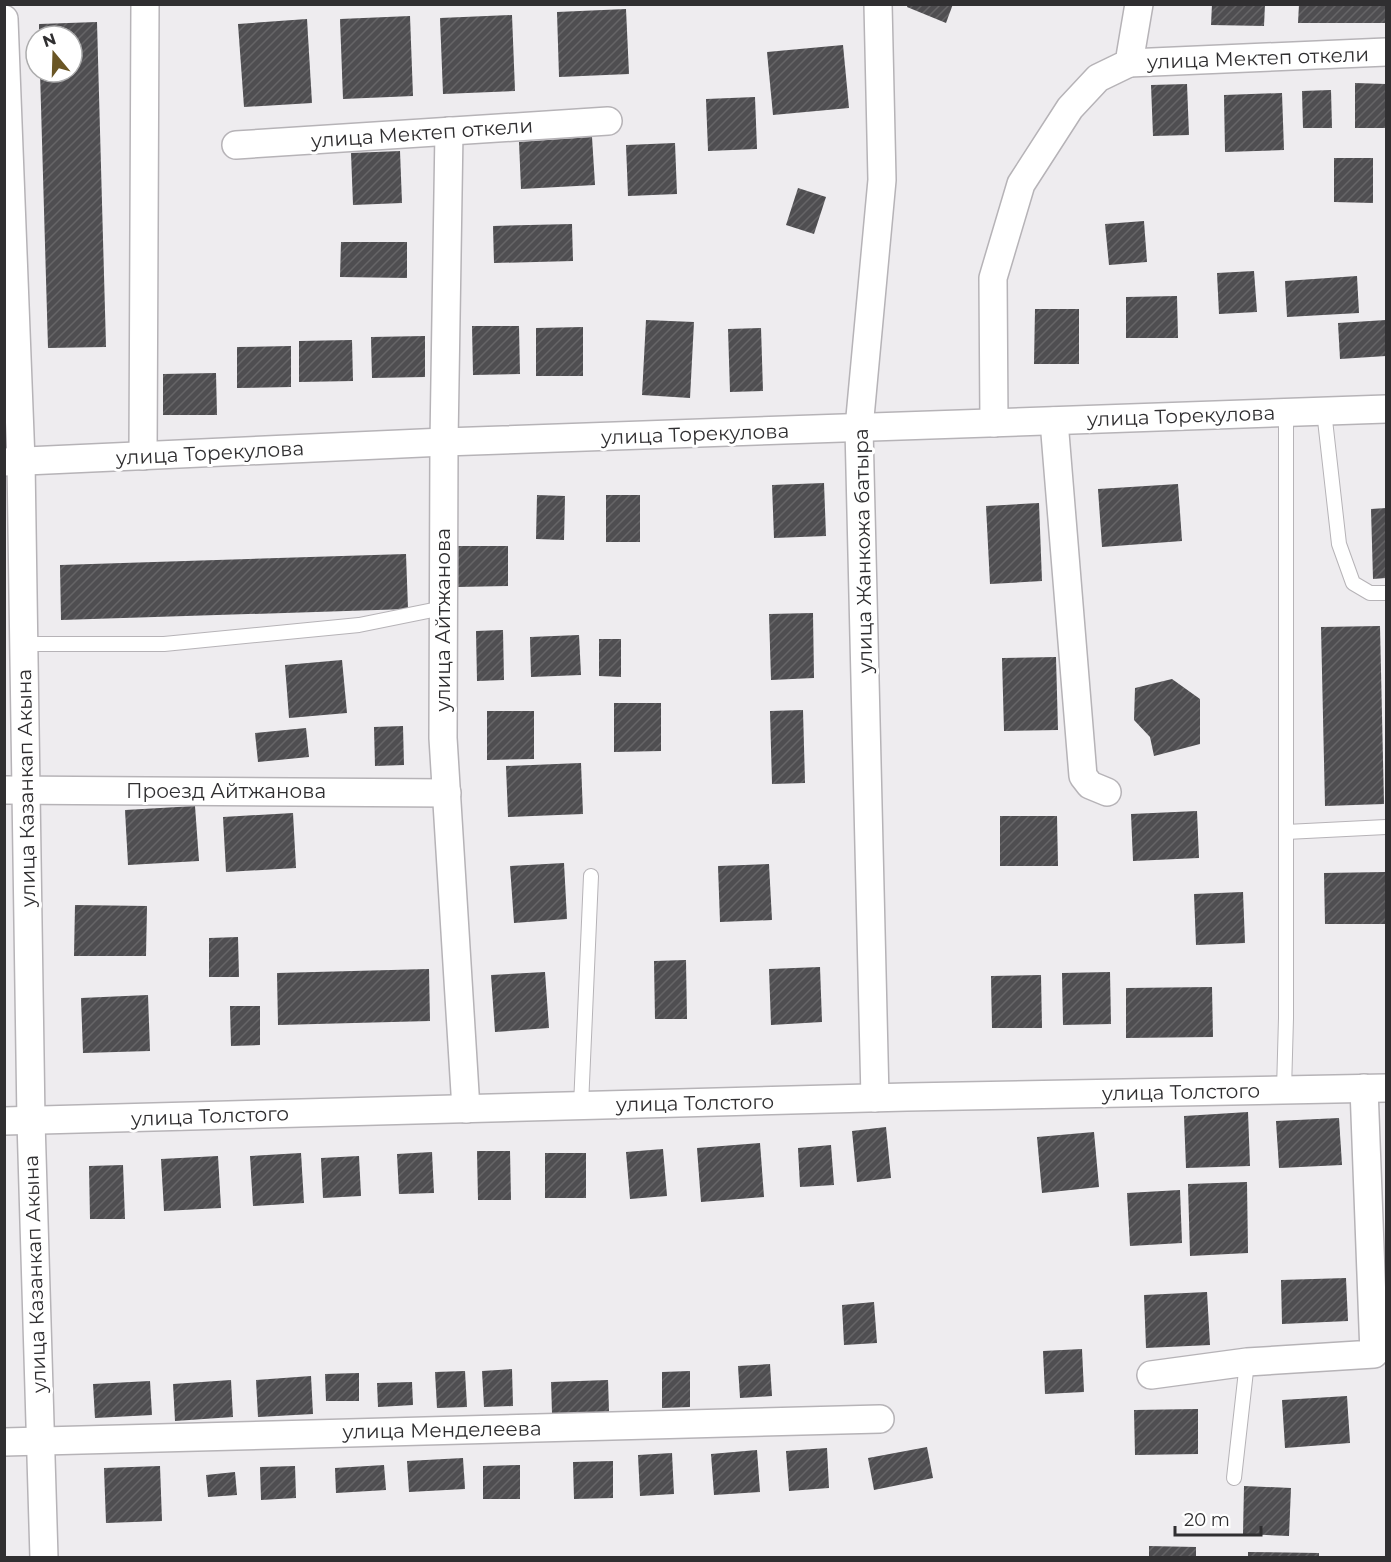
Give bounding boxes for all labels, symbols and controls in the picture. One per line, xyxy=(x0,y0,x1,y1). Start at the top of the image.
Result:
north arrow xyxy=(24,24,84,84)
text: N xyxy=(40,29,58,51)
street label: улица Мектеп откели xyxy=(1145,42,1370,74)
street label: улица Мектеп откели xyxy=(309,113,534,153)
street label: улица Торекулова xyxy=(1086,401,1275,431)
street label: улица Торекулова xyxy=(600,419,789,449)
street label: улица Жанкожа батыра xyxy=(849,428,877,675)
street label: улица Торекулова xyxy=(114,436,305,470)
street label: улица Айтжанова xyxy=(431,528,455,713)
street label: улица Казанкап Акына xyxy=(12,669,40,908)
street label: Проезд Айтжанова xyxy=(126,779,326,803)
street label: улица Толстого xyxy=(1101,1079,1260,1105)
street label: улица Толстого xyxy=(615,1090,774,1116)
street label: улица Толстого xyxy=(130,1101,289,1131)
street label: улица Казанкап Акына xyxy=(19,1155,51,1394)
street label: улица Менделеева xyxy=(341,1416,542,1444)
scale bar xyxy=(1175,1499,1260,1537)
text: 20 m xyxy=(1184,1509,1230,1531)

